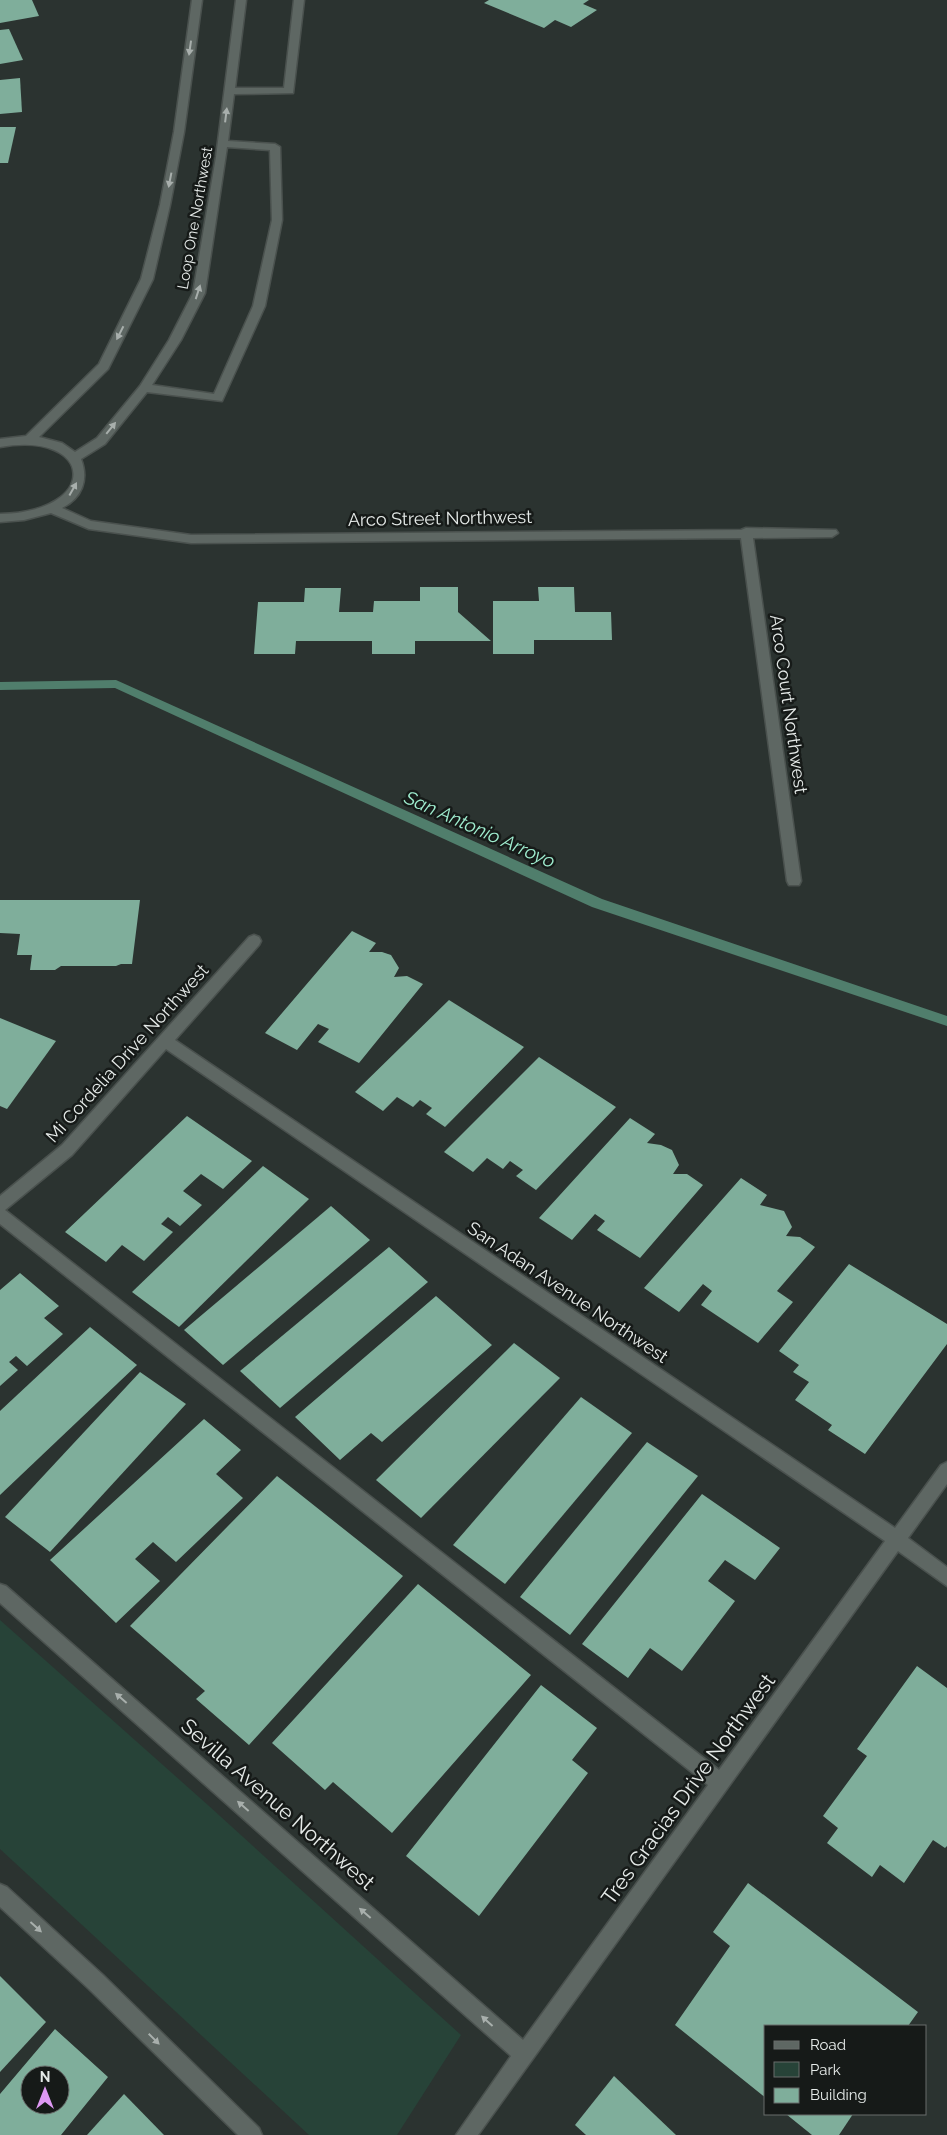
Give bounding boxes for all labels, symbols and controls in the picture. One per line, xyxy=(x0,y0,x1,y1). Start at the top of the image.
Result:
one-way arrow xyxy=(186,41,194,57)
one-way arrow xyxy=(223,106,231,122)
street label: Loop One Northwest xyxy=(174,145,216,291)
one-way arrow xyxy=(165,172,173,188)
one-way arrow xyxy=(194,284,202,299)
one-way arrow xyxy=(116,326,124,341)
one-way arrow xyxy=(106,422,117,435)
one-way arrow xyxy=(69,482,78,495)
street label: Arco Street Northwest xyxy=(348,506,532,530)
street label: Arco Court Northwest xyxy=(766,613,812,795)
water label: San Antonio Arroyo xyxy=(400,786,559,872)
street label: Mi Cordelia Drive Northwest xyxy=(41,960,213,1146)
street label: San Adan Avenue Northwest xyxy=(464,1217,672,1367)
street label: Tres Gracias Drive Northwest xyxy=(596,1669,780,1909)
one-way arrow xyxy=(116,1692,128,1704)
street label: Sevilla Avenue Northwest xyxy=(176,1713,380,1895)
one-way arrow xyxy=(237,1800,250,1811)
one-way arrow xyxy=(360,1907,372,1919)
one-way arrow xyxy=(30,1921,42,1933)
one-way arrow xyxy=(481,2015,493,2027)
legend xyxy=(764,2025,927,2115)
one-way arrow xyxy=(148,2032,160,2044)
text: Road xyxy=(810,2036,846,2054)
text: Park xyxy=(810,2061,841,2079)
north arrow xyxy=(20,2065,70,2115)
text: N xyxy=(40,2069,50,2085)
text: Building xyxy=(810,2086,867,2104)

